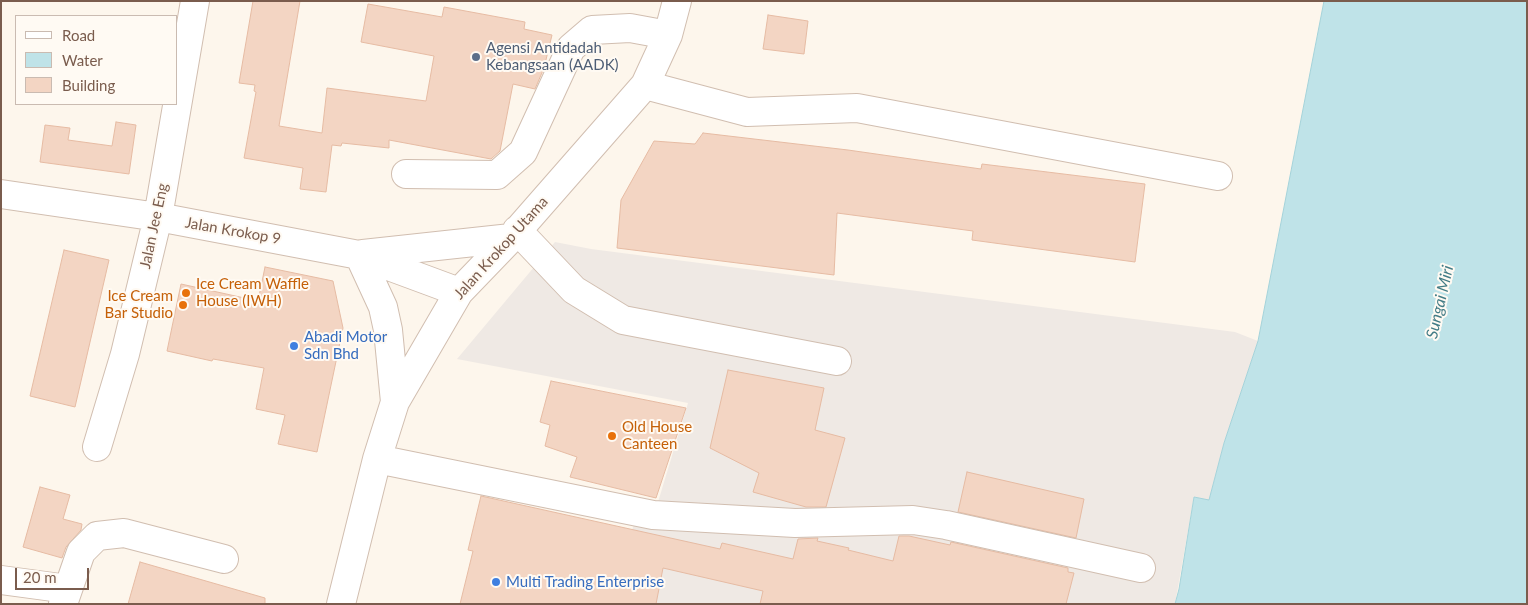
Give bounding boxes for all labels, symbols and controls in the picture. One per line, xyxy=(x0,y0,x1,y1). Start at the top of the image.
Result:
legend xyxy=(15,15,178,105)
text: Road xyxy=(62,26,95,44)
place label: Agensi Antidadah Kebangsaan (AADK) xyxy=(486,39,619,74)
text: Water xyxy=(62,51,103,69)
marker: Agensi Antidadah Kebangsaan (AADK) xyxy=(470,51,482,63)
text: Building xyxy=(62,76,115,94)
street label: Jalan Jee Eng xyxy=(136,182,172,270)
street label: Jalan Krokop Utama xyxy=(450,193,552,303)
street label: Jalan Krokop 9 xyxy=(184,214,282,248)
water label: Sungai Miri xyxy=(1422,264,1458,340)
place label: Ice Cream Waffle House (IWH) xyxy=(196,275,309,310)
place label: Ice Cream Bar Studio xyxy=(105,287,173,322)
marker: Ice Cream Waffle House (IWH) xyxy=(180,287,192,299)
marker: Ice Cream Bar Studio xyxy=(177,299,189,311)
place label: Abadi Motor Sdn Bhd xyxy=(304,328,387,363)
marker: Abadi Motor Sdn Bhd xyxy=(288,340,300,352)
place label: Old House Canteen xyxy=(622,418,692,453)
marker: Old House Canteen xyxy=(606,430,618,442)
scale bar xyxy=(18,558,91,590)
text: 20 m xyxy=(23,568,57,586)
place label: Multi Trading Enterprise xyxy=(506,573,664,591)
marker: Multi Trading Enterprise xyxy=(490,576,502,588)

